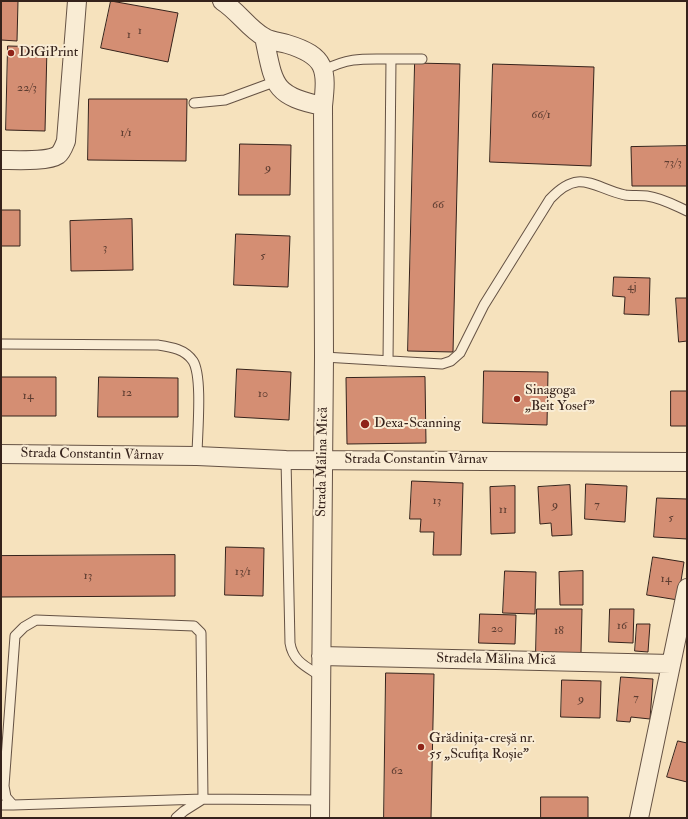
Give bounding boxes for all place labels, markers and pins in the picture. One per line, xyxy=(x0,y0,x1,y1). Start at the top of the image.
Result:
place label: DiGiPrint xyxy=(19,45,78,61)
marker: DiGiPrint xyxy=(6,48,16,58)
place label: Sinagoga „Beit Yosef” xyxy=(525,383,595,416)
marker: Sinagoga „Beit Yosef” xyxy=(512,394,522,404)
place label: Dexa-Scanning xyxy=(374,416,461,432)
marker: Dexa-Scanning xyxy=(359,418,371,430)
place label: Grădinița-creșă nr. 55 „Scufița Roșie” xyxy=(429,731,535,764)
marker: Grădinița-creșă nr. 55 „Scufița Roșie” xyxy=(416,742,426,752)

